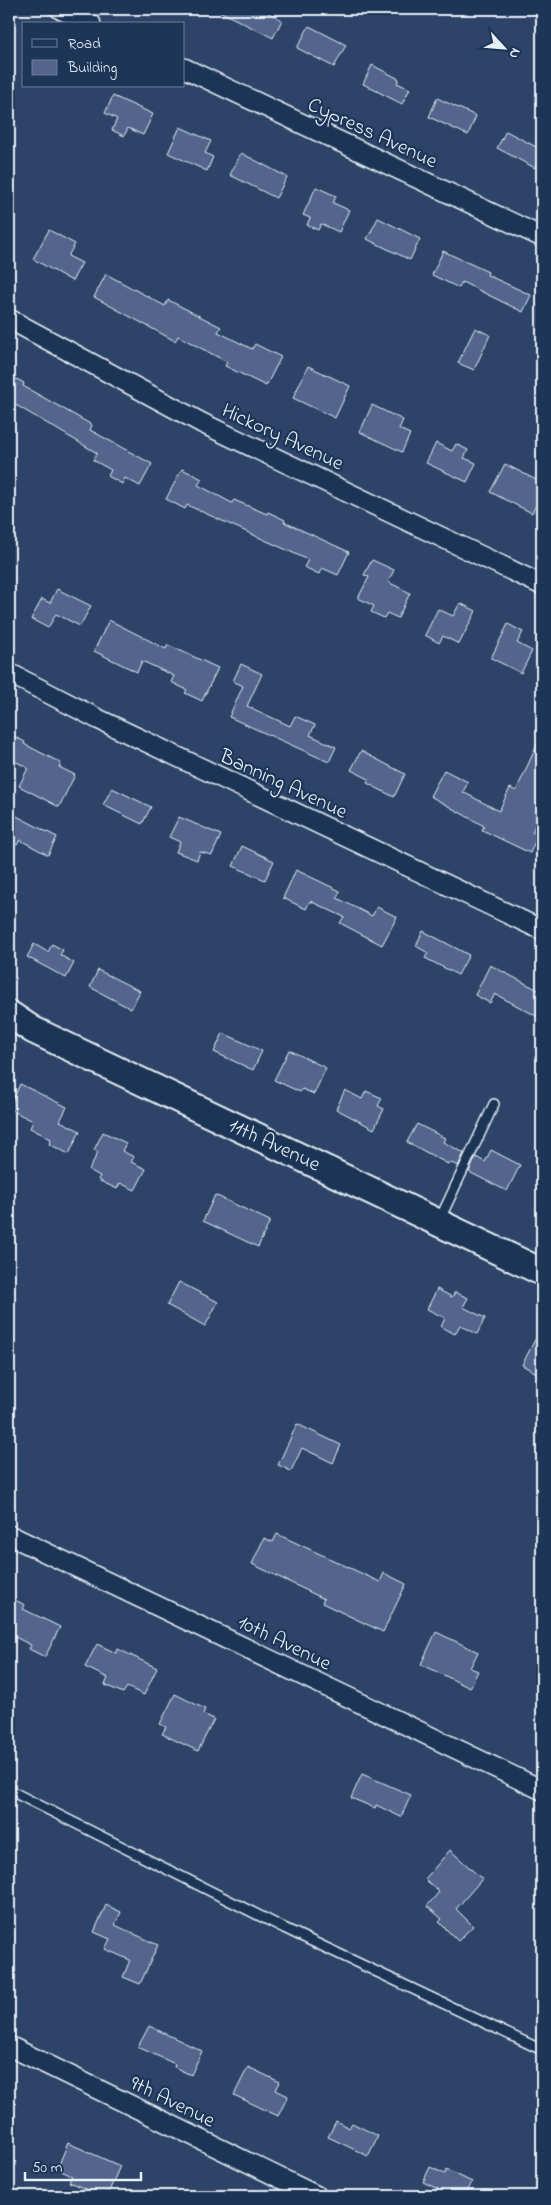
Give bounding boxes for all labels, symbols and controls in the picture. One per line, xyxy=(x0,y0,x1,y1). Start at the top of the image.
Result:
legend xyxy=(22,22,185,88)
north arrow xyxy=(478,22,528,72)
text: Road xyxy=(68,33,101,55)
text: N xyxy=(503,44,526,62)
text: Building xyxy=(67,57,117,80)
street label: Cypress Avenue xyxy=(302,91,442,179)
street label: Hickory Avenue xyxy=(215,396,349,481)
street label: Banning Avenue xyxy=(213,742,352,830)
street label: 11th Avenue xyxy=(223,1111,326,1180)
street label: 10th Avenue xyxy=(232,1608,337,1680)
street label: 9th Avenue xyxy=(124,2069,220,2137)
scale bar xyxy=(25,2150,141,2182)
text: 50 m xyxy=(32,2157,63,2179)

